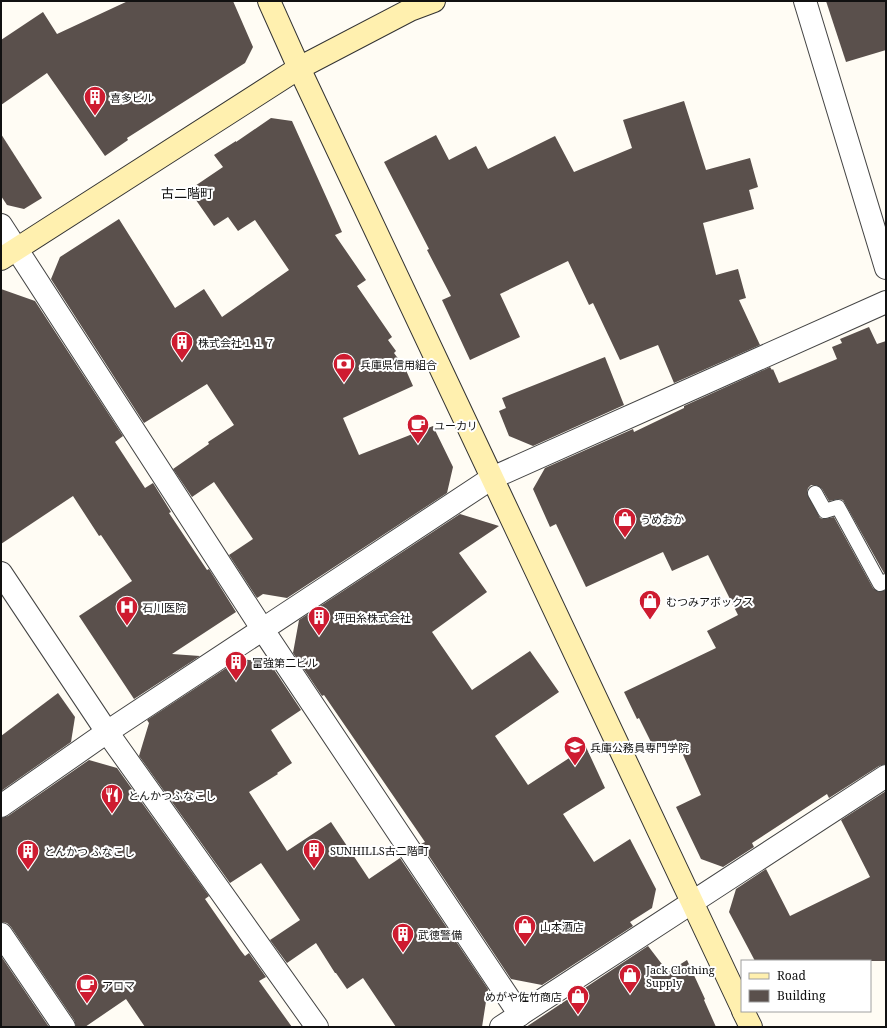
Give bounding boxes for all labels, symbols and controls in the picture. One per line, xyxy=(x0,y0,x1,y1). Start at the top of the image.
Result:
building icon: 喜多ビル xyxy=(82,84,108,117)
place label: 喜多ビル xyxy=(110,90,154,105)
district label: 古二階町 xyxy=(161,184,213,202)
building icon: 株式会社１１７ xyxy=(169,329,195,362)
place label: 株式会社１１７ xyxy=(198,335,275,350)
bank icon: 兵庫県信用組合 xyxy=(331,351,357,384)
place label: 兵庫県信用組合 xyxy=(360,357,437,372)
cafe icon: ユーカリ xyxy=(405,412,431,445)
place label: ユーカリ xyxy=(434,418,478,433)
shop icon: うめおか xyxy=(612,506,638,539)
place label: うめおか xyxy=(640,512,684,527)
shop icon: むつみアボックス xyxy=(637,588,663,621)
hospital icon: 石川医院 xyxy=(114,594,140,627)
place label: むつみアボックス xyxy=(666,594,754,609)
place label: 石川医院 xyxy=(142,600,186,615)
building icon: 坪田糸株式会社 xyxy=(306,604,332,637)
place label: 坪田糸株式会社 xyxy=(334,610,411,625)
building icon: 富強第二ビル xyxy=(223,649,249,682)
place label: 富強第二ビル xyxy=(252,655,318,670)
school or university icon: 兵庫公務員専門学院 xyxy=(562,734,588,767)
place label: 兵庫公務員専門学院 xyxy=(590,740,689,755)
restaurant icon: とんかつふなこし xyxy=(99,782,125,815)
place label: とんかつふなこし xyxy=(128,788,216,803)
building icon: SUNHILLS古二階町 xyxy=(301,837,327,870)
building icon: とんかつ ふなこし xyxy=(15,838,41,871)
place label: SUNHILLS古二階町 xyxy=(330,843,429,858)
place label: とんかつ ふなこし xyxy=(44,844,135,859)
shop icon: 山本酒店 xyxy=(512,913,538,946)
place label: 山本酒店 xyxy=(540,919,584,934)
building icon: 武徳警備 xyxy=(390,921,416,954)
place label: 武徳警備 xyxy=(418,927,462,942)
legend xyxy=(741,960,871,1012)
shop icon: Jack Clothing Supply xyxy=(617,962,643,995)
place label: Jack Clothing Supply xyxy=(645,962,715,990)
text: Road xyxy=(777,967,807,984)
cafe icon: アロマ xyxy=(74,972,100,1005)
place label: アロマ xyxy=(102,978,135,993)
shop icon: めがや佐竹商店 xyxy=(565,983,591,1016)
text: Building xyxy=(777,987,826,1004)
place label: めがや佐竹商店 xyxy=(485,989,562,1004)

